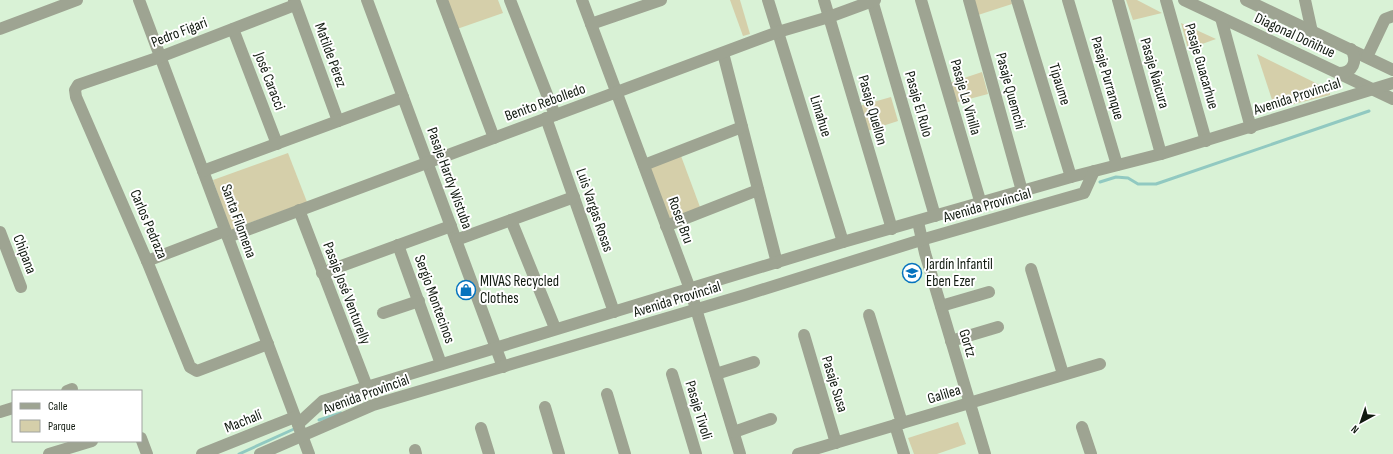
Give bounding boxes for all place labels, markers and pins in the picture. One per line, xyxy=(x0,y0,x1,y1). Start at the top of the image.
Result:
place label: Jardín Infantil Eben Ezer xyxy=(925,255,993,291)
school or university icon: Jardín Infantil Eben Ezer xyxy=(901,262,923,284)
place label: MIVAS Recycled Clothes xyxy=(480,272,559,308)
shop icon: MIVAS Recycled Clothes xyxy=(455,279,477,301)

